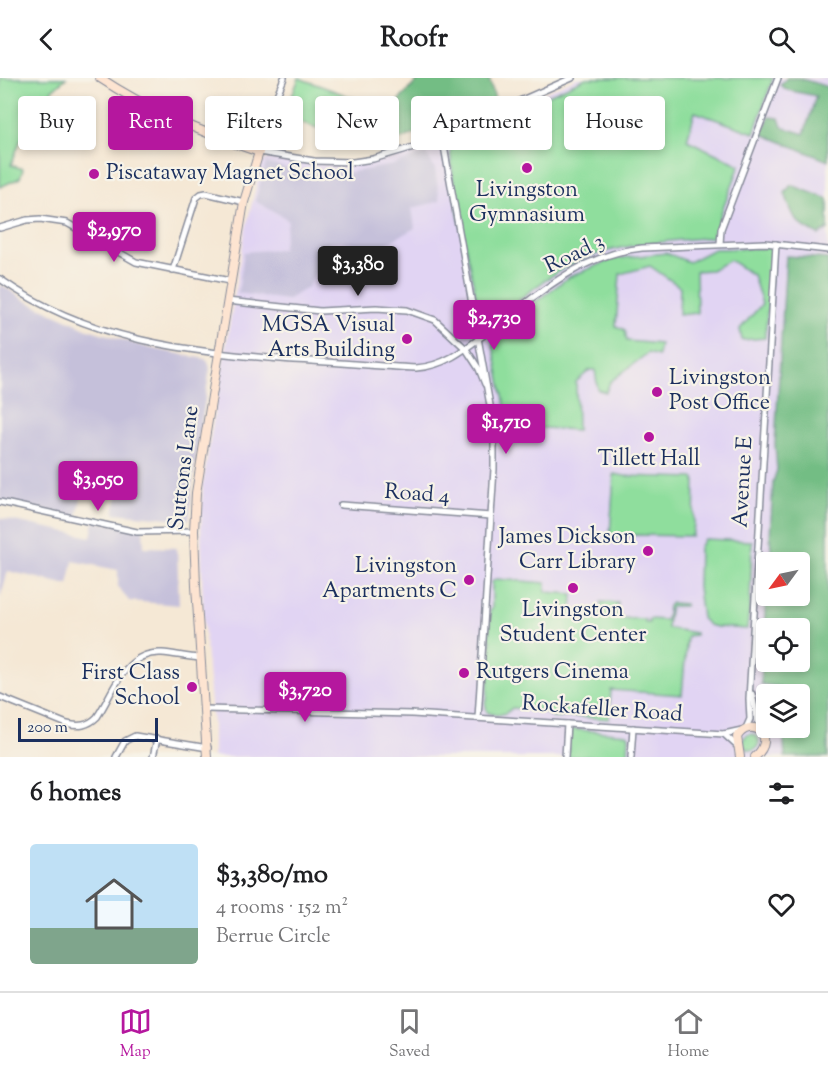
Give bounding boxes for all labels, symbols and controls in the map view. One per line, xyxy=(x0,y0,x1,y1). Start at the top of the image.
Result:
text: Roofr xyxy=(380,20,448,59)
icon: back xyxy=(30,23,63,56)
icon: search xyxy=(765,23,798,56)
chip: Buy xyxy=(18,96,96,150)
chip: Rent xyxy=(108,96,193,150)
chip: Filters xyxy=(205,96,303,150)
chip: New xyxy=(315,96,399,150)
chip: Apartment xyxy=(411,96,552,150)
chip: House xyxy=(564,96,665,150)
place label: Piscataway Magnet School xyxy=(106,158,354,190)
marker: Livingston Gymnasium xyxy=(520,161,534,175)
marker: Piscataway Magnet School xyxy=(87,167,101,181)
place label: Livingston Gymnasium xyxy=(469,175,585,232)
pin: $2,970 xyxy=(65,212,163,263)
text: $2,970 xyxy=(87,217,141,246)
street label: Road 3 xyxy=(540,227,610,283)
pin: $3,380 xyxy=(309,246,407,297)
text: $3,380 xyxy=(332,251,384,280)
pin: $2,730 xyxy=(445,300,543,351)
text: $2,730 xyxy=(467,305,521,334)
place label: MGSA Visual Arts Building xyxy=(262,310,395,367)
marker: MGSA Visual Arts Building xyxy=(400,332,414,346)
place label: Livingston Post Office xyxy=(669,363,771,420)
marker: Livingston Post Office xyxy=(650,385,664,399)
street label: Suttons Lane xyxy=(161,404,209,532)
pin: $1,710 xyxy=(457,404,555,455)
text: $1,710 xyxy=(481,409,531,438)
marker: Tillett Hall xyxy=(642,430,656,444)
street label: Avenue E xyxy=(726,435,762,529)
place label: Tillett Hall xyxy=(598,444,700,476)
pin: $3,050 xyxy=(49,461,147,512)
text: $3,050 xyxy=(72,466,124,495)
street label: Road 4 xyxy=(383,477,451,513)
place label: James Dickson Carr Library xyxy=(498,522,636,579)
marker: James Dickson Carr Library xyxy=(641,544,655,558)
place label: Livingston Apartments C xyxy=(322,551,457,608)
north arrow xyxy=(756,552,810,606)
map controls xyxy=(756,552,810,738)
marker: Livingston Apartments C xyxy=(462,573,476,587)
marker: Livingston Student Center xyxy=(566,581,580,595)
place label: Livingston Student Center xyxy=(500,595,646,652)
button: locate xyxy=(756,618,810,672)
place label: Rutgers Cinema xyxy=(476,657,629,689)
place label: First Class School xyxy=(82,658,180,715)
marker: Rutgers Cinema xyxy=(457,666,471,680)
pin: $3,720 xyxy=(256,672,354,723)
text: $3,720 xyxy=(278,677,332,706)
marker: First Class School xyxy=(185,680,199,694)
button: layers xyxy=(756,684,810,738)
street label: Rockafeller Road xyxy=(521,688,683,732)
scale bar xyxy=(18,715,158,742)
text: 200 m xyxy=(27,717,68,740)
text: 6 homes xyxy=(30,775,121,812)
icon: filters xyxy=(765,777,798,810)
text: $3,380/mo xyxy=(216,857,328,894)
icon: home xyxy=(78,868,150,940)
icon: heart xyxy=(765,888,798,921)
text: 4 rooms · 152 m² xyxy=(216,894,348,923)
text: Berrue Circle xyxy=(216,923,331,952)
tab: Map xyxy=(119,1005,152,1064)
tab: Saved xyxy=(389,1005,430,1064)
tab: Home xyxy=(667,1005,709,1064)

